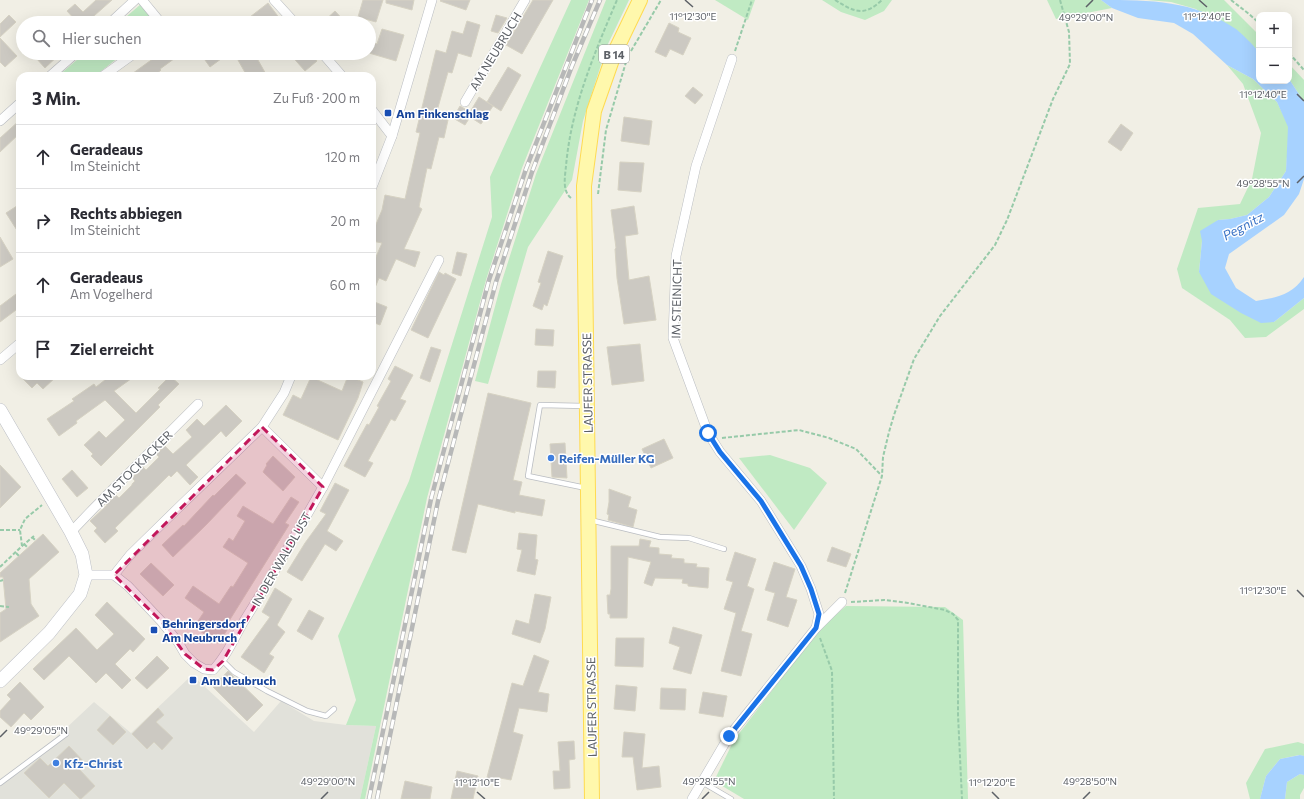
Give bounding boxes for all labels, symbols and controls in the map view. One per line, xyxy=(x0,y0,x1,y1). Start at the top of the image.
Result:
street label: AM NEUBRUCH xyxy=(466,9,524,93)
text: 11°12'30"E xyxy=(669,10,717,22)
text: 11°12'40"E xyxy=(1183,10,1231,22)
text: 49°29'00"N xyxy=(1059,11,1113,23)
map controls xyxy=(1256,12,1292,84)
button: + xyxy=(1256,12,1292,48)
search box xyxy=(16,16,376,60)
icon: search xyxy=(30,27,52,49)
text: Hier suchen xyxy=(62,29,142,47)
road number: B 14 xyxy=(599,45,629,63)
button: − xyxy=(1256,48,1292,84)
text: 3 Min. xyxy=(32,88,81,109)
text: 11°12'40"E xyxy=(1239,88,1287,100)
text: Zu Fuß · 200 m xyxy=(273,90,360,106)
place label: Am Finkenschlag xyxy=(396,106,489,120)
marker: Am Finkenschlag xyxy=(383,108,393,118)
text: Geradeaus xyxy=(70,140,143,158)
icon: ahead xyxy=(32,146,54,168)
text: 120 m xyxy=(325,149,360,165)
text: Im Steinicht xyxy=(70,158,140,174)
text: 49°28'55"N xyxy=(1236,177,1290,189)
text: Rechts abbiegen xyxy=(70,204,182,222)
water label: Pegnitz xyxy=(1220,208,1267,243)
icon: right xyxy=(32,210,54,232)
text: 20 m xyxy=(331,213,360,229)
text: Im Steinicht xyxy=(70,222,140,238)
street label: IM STEINICHT xyxy=(668,259,684,339)
text: Geradeaus xyxy=(70,268,143,286)
icon: ahead xyxy=(32,274,54,296)
text: 60 m xyxy=(330,277,360,293)
text: Am Vogelherd xyxy=(70,286,152,302)
street label: LAUFER STRASSE xyxy=(579,333,595,433)
icon: arrive xyxy=(32,338,54,360)
text: Ziel erreicht xyxy=(70,340,154,358)
route start xyxy=(699,424,717,442)
street label: AM STOCKACKER xyxy=(93,427,175,509)
place label: Reifen-Müller KG xyxy=(559,451,655,465)
marker: Reifen-Müller KG xyxy=(546,453,556,463)
street label: IN DER WALDLUST xyxy=(248,509,314,609)
text: 11°12'30"E xyxy=(1239,584,1287,596)
place label: Behringersdorf Am Neubruch xyxy=(162,616,246,644)
marker: Behringersdorf Am Neubruch xyxy=(149,625,159,635)
street label: LAUFER STRASSE xyxy=(583,657,599,757)
place label: Am Neubruch xyxy=(201,673,276,687)
marker: Am Neubruch xyxy=(188,675,198,685)
text: 49°29'05"N xyxy=(14,724,68,736)
route end xyxy=(720,727,738,745)
place label: Kfz-Christ xyxy=(64,756,123,770)
marker: Kfz-Christ xyxy=(51,758,61,768)
text: 49°29'00"N xyxy=(301,775,355,787)
text: 49°28'55"N xyxy=(682,775,736,787)
text: 49°28'50"N xyxy=(1063,775,1117,787)
text: 11°12'10"E xyxy=(454,776,500,788)
text: 11°12'20"E xyxy=(969,776,1015,788)

